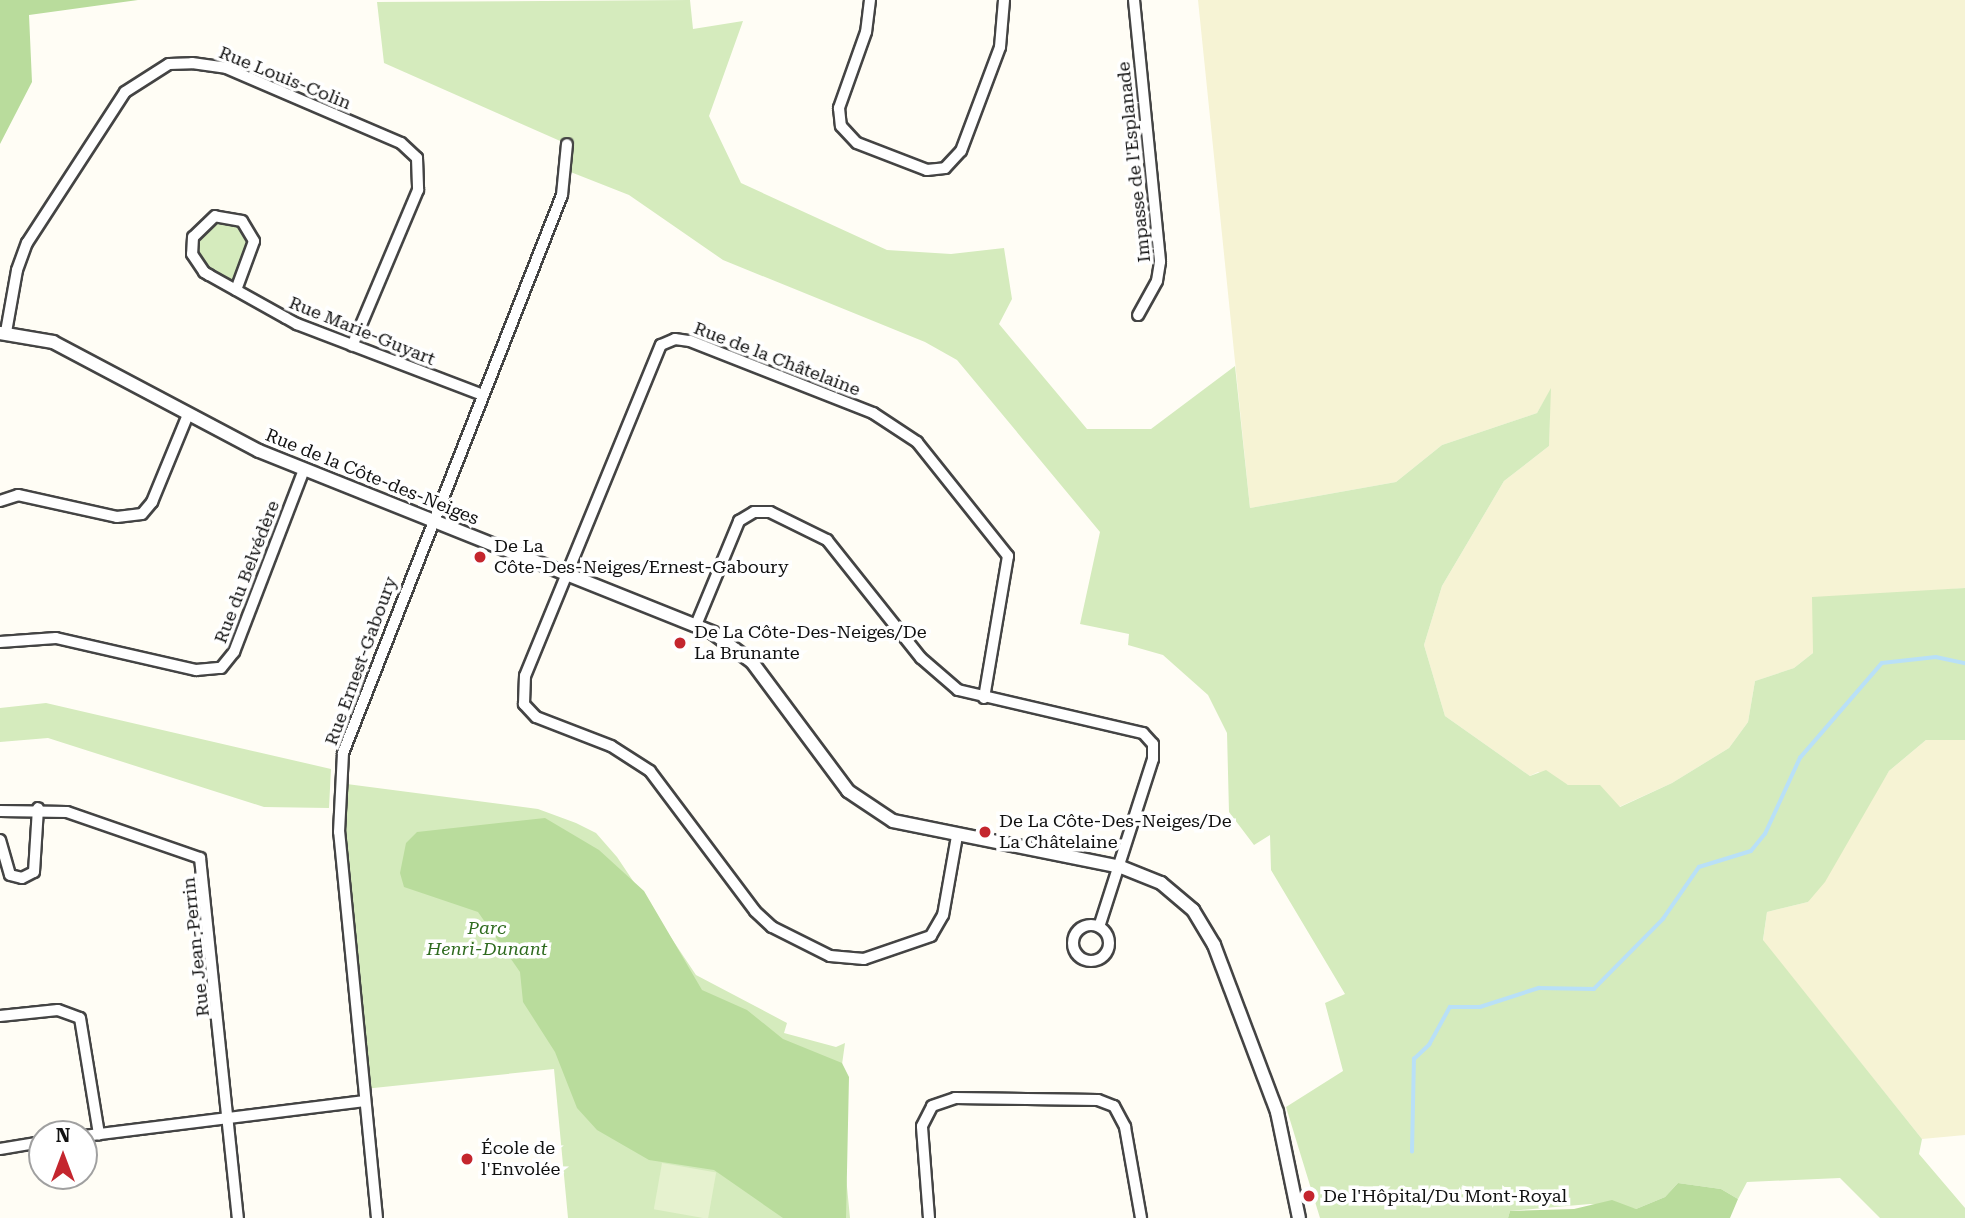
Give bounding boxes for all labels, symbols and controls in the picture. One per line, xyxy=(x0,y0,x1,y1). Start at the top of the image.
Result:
street label: Rue Louis-Colin xyxy=(216,42,354,114)
street label: Impasse de l'Esplanade xyxy=(1113,61,1155,263)
street label: Rue Marie-Guyart xyxy=(286,292,438,370)
street label: Rue de la Châtelaine xyxy=(691,317,863,401)
street label: Rue de la Côte-des-Neiges xyxy=(262,424,482,530)
street label: Rue du Belvédère xyxy=(210,498,284,646)
place label: De La Côte-Des-Neiges/Ernest-Gaboury xyxy=(494,536,789,578)
marker: De La Côte-Des-Neiges/Ernest-Gaboury xyxy=(472,549,488,565)
street label: Rue Ernest-Gaboury xyxy=(320,574,402,748)
place label: De La Côte-Des-Neiges/De La Brunante xyxy=(694,622,927,664)
marker: De La Côte-Des-Neiges/De La Brunante xyxy=(672,635,688,651)
place label: De La Côte-Des-Neiges/De La Châtelaine xyxy=(999,811,1232,854)
marker: De La Côte-Des-Neiges/De La Châtelaine xyxy=(977,824,993,840)
street label: Rue Jean-Perrin xyxy=(178,876,214,1018)
park label: Parc Henri-Dunant xyxy=(427,918,547,960)
north arrow xyxy=(28,1120,98,1190)
text: N xyxy=(56,1124,70,1147)
place label: École de l'Envolée xyxy=(481,1138,560,1180)
marker: École de l'Envolée xyxy=(459,1151,475,1167)
place label: De l'Hôpital/Du Mont-Royal xyxy=(1323,1185,1567,1207)
marker: De l'Hôpital/Du Mont-Royal xyxy=(1301,1188,1317,1204)

